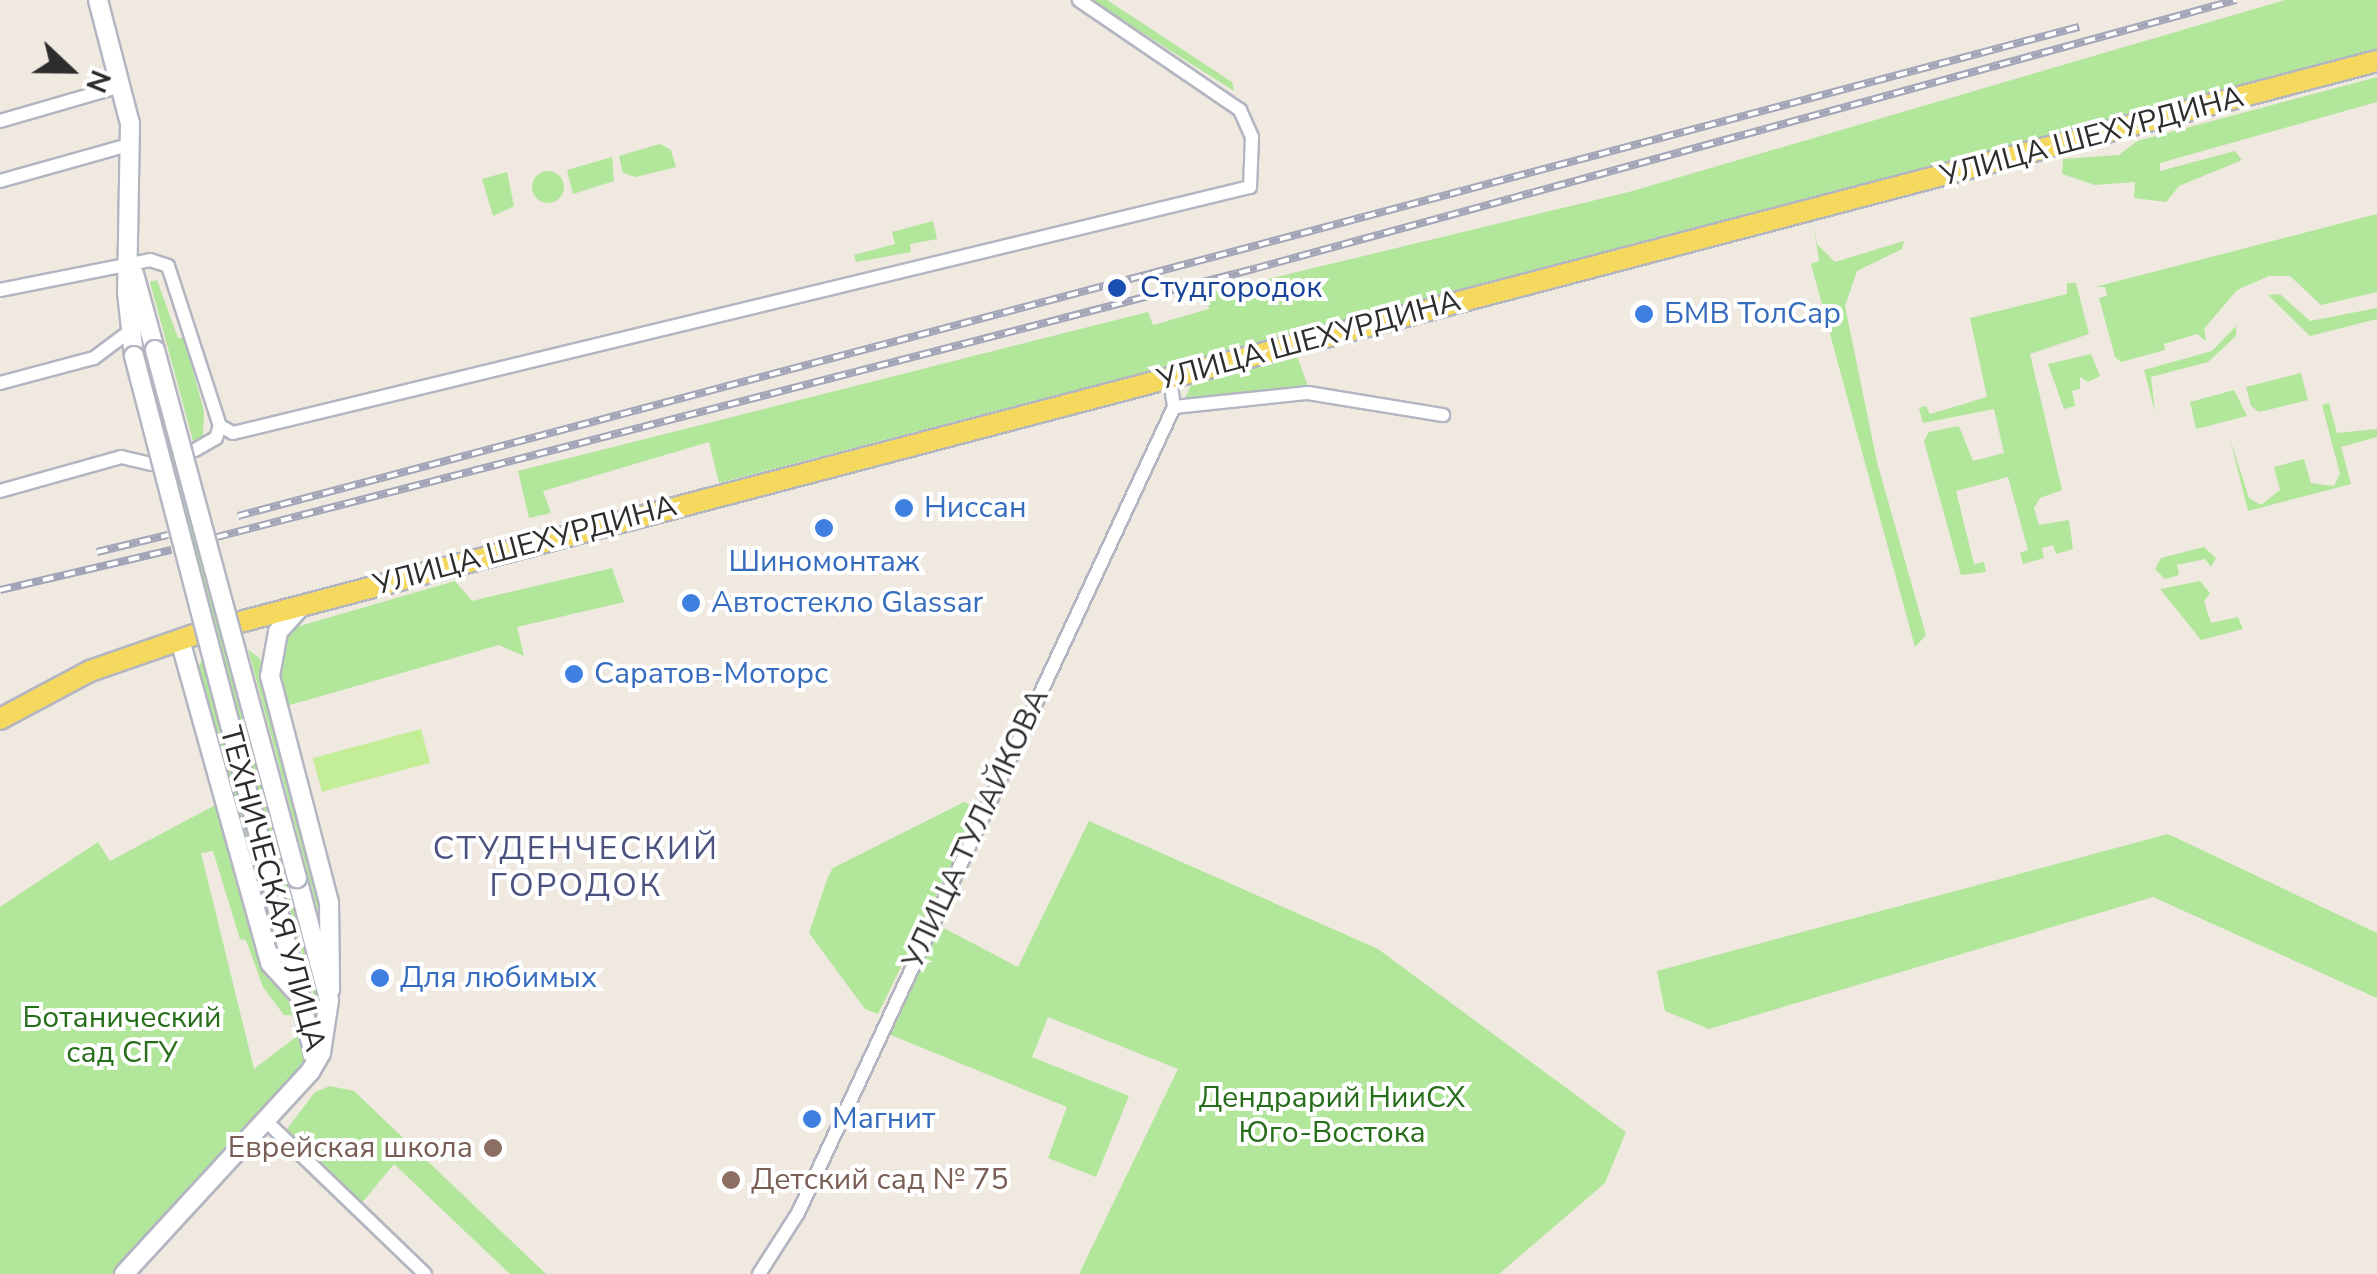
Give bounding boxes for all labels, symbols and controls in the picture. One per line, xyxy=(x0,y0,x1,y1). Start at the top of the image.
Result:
north arrow xyxy=(20,20,120,120)
text: N xyxy=(76,64,119,98)
street label: УЛИЦА ШЕХУРДИНА xyxy=(1936,79,2248,195)
place label: Студгородок xyxy=(1140,270,1322,306)
marker: Студгородок xyxy=(1104,275,1130,301)
street label: УЛИЦА ШЕХУРДИНА xyxy=(1153,283,1465,399)
place label: БМВ ТолСар xyxy=(1664,296,1841,332)
marker: БМВ ТолСар xyxy=(1633,303,1655,325)
street label: УЛИЦА ШЕХУРДИНА xyxy=(369,488,681,604)
place label: Ниссан xyxy=(924,490,1027,526)
marker: Ниссан xyxy=(893,497,915,519)
marker: Шиномонтаж xyxy=(813,517,835,539)
place label: Шиномонтаж xyxy=(728,544,920,580)
place label: Автостекло Glassar xyxy=(711,585,983,621)
marker: Автостекло Glassar xyxy=(680,592,702,614)
place label: Саратов-Моторс xyxy=(594,656,828,692)
marker: Саратов-Моторс xyxy=(563,663,585,685)
street label: УЛИЦА ТУЛАЙКОВА xyxy=(895,683,1057,975)
street label: ТЕХНИЧЕСКАЯ УЛИЦА xyxy=(211,722,333,1056)
district label: СТУДЕНЧЕСКИЙ ГОРОДОК xyxy=(433,831,719,906)
place label: Для любимых xyxy=(400,960,597,996)
marker: Для любимых xyxy=(369,967,391,989)
park label: Ботанический сад СГУ xyxy=(22,1000,222,1070)
park label: Дендрарий НииСХ Юго-Востока xyxy=(1199,1080,1465,1150)
place label: Магнит xyxy=(832,1101,935,1137)
marker: Магнит xyxy=(801,1108,823,1130)
place label: Еврейская школа xyxy=(228,1130,473,1166)
marker: Еврейская школа xyxy=(482,1137,504,1159)
place label: Детский сад № 75 xyxy=(751,1162,1008,1198)
marker: Детский сад № 75 xyxy=(720,1169,742,1191)

